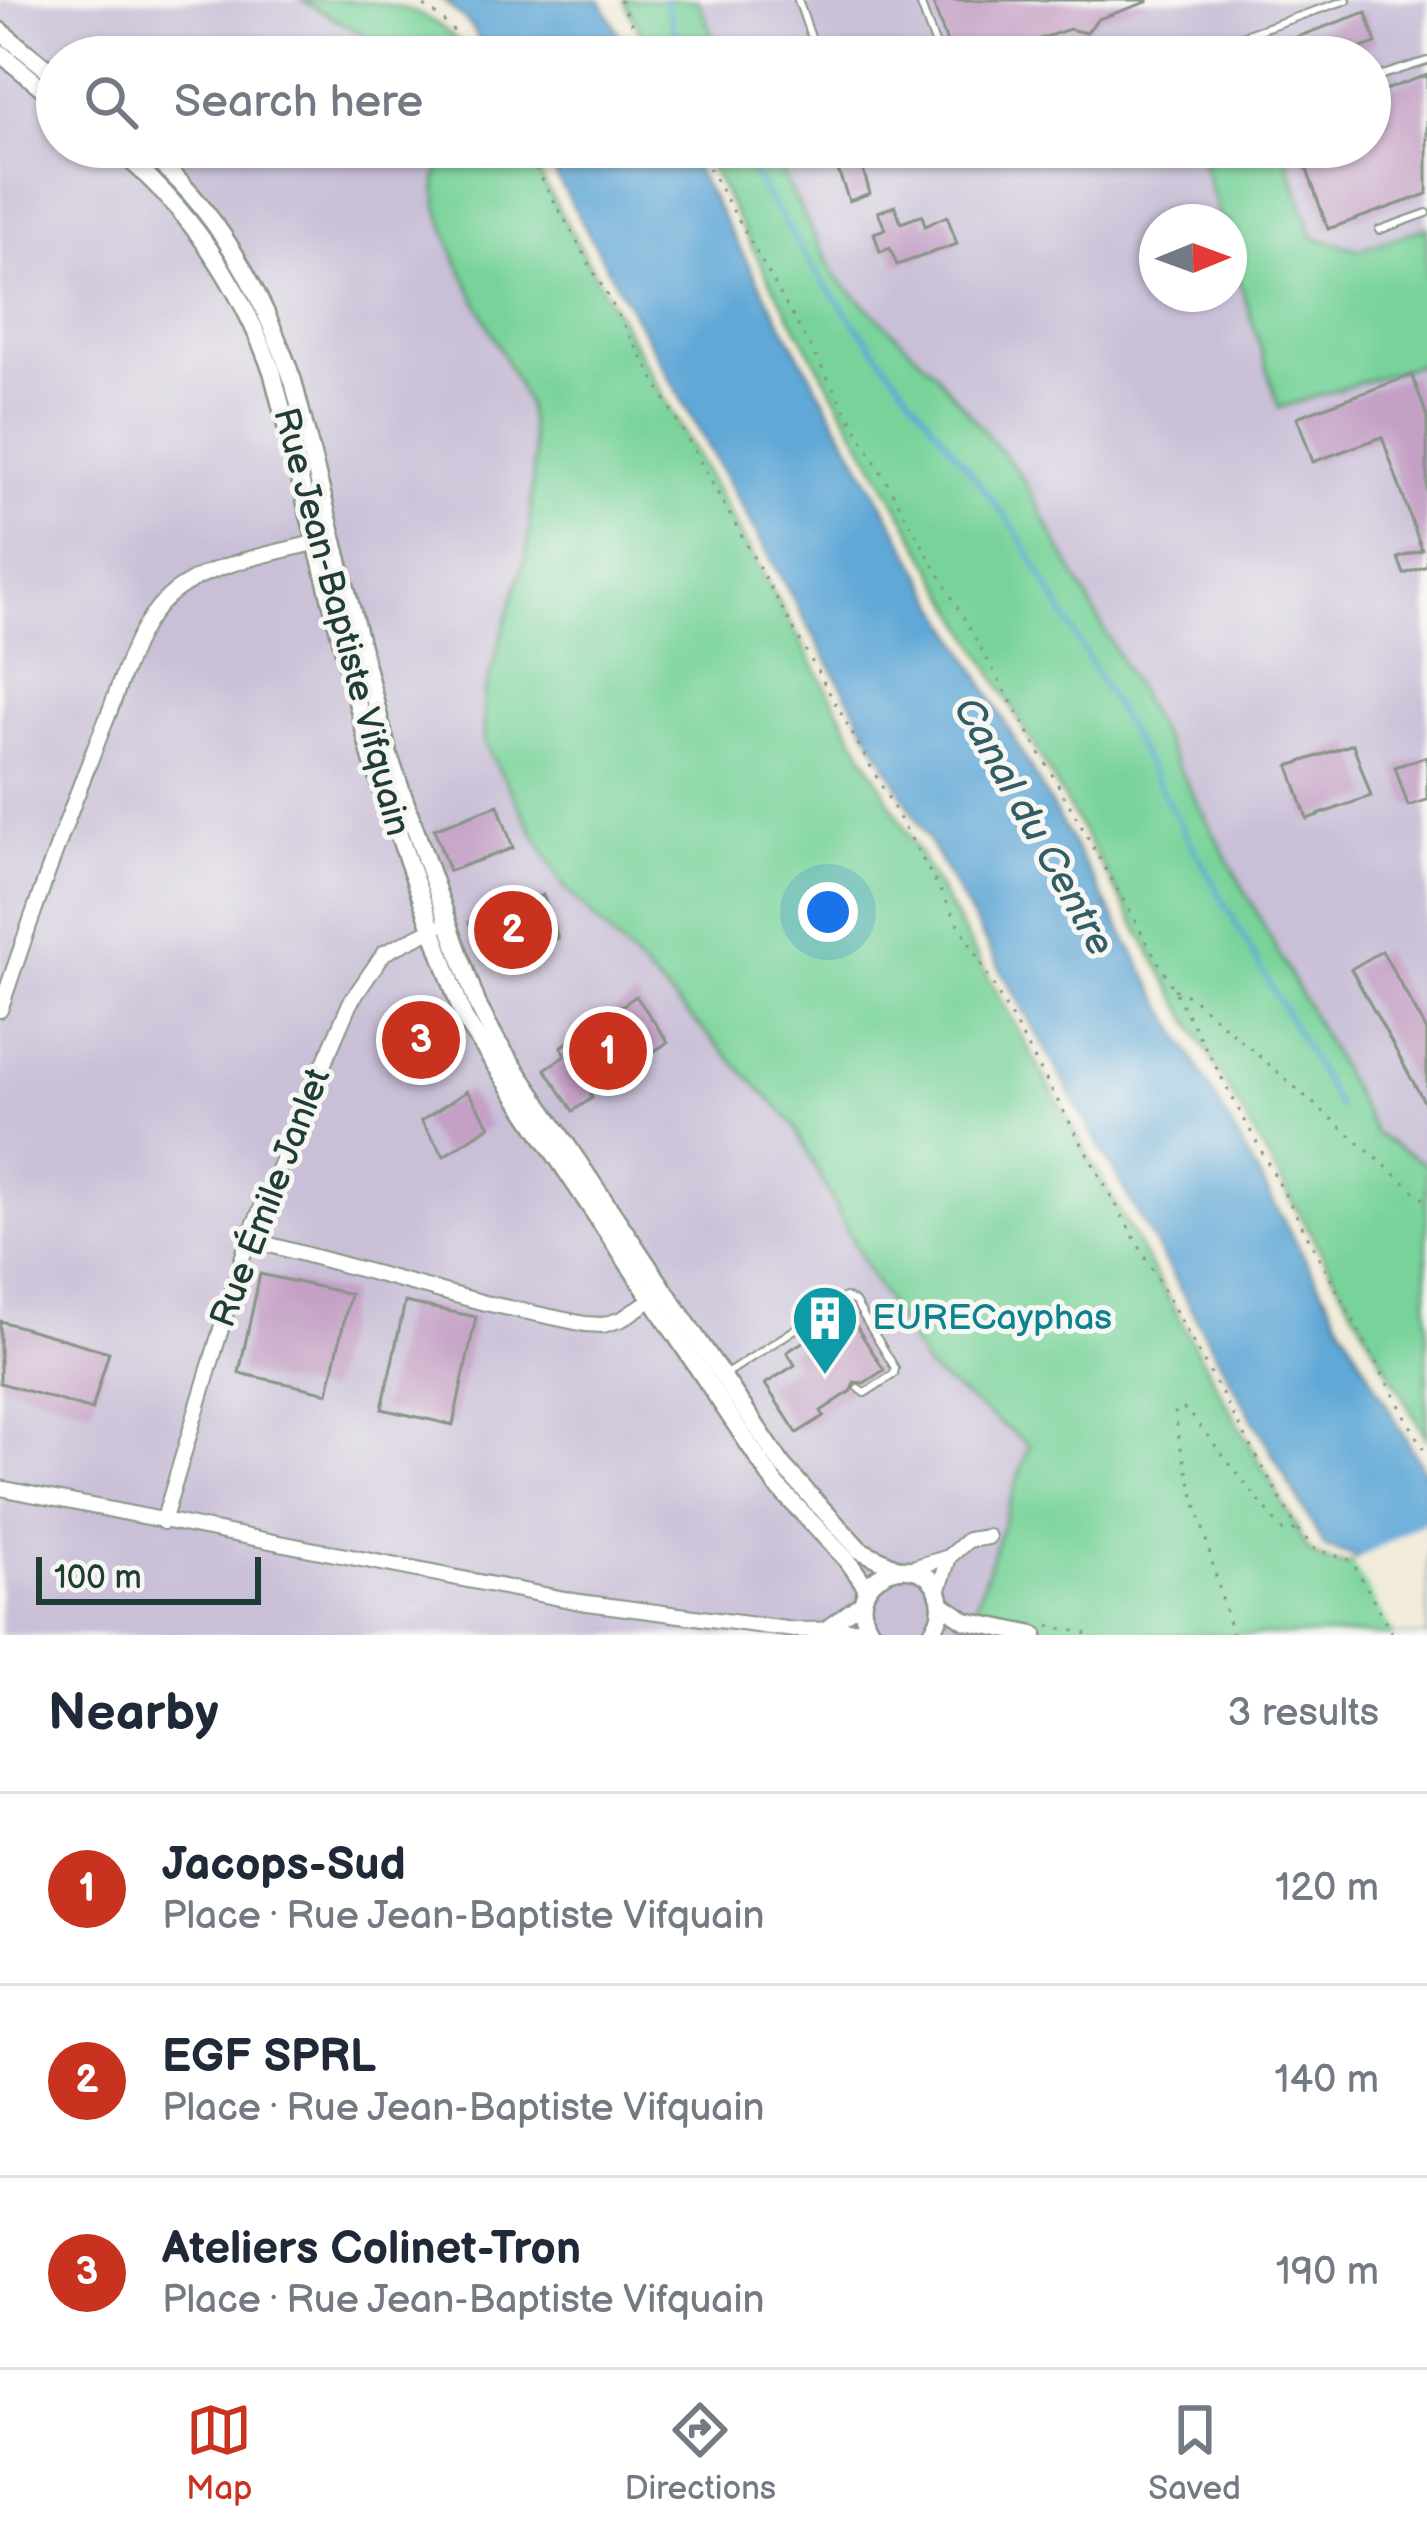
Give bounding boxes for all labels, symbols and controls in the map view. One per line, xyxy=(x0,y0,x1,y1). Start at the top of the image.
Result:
search box xyxy=(36,36,1391,168)
icon: search xyxy=(78,69,144,135)
text: Search here xyxy=(174,75,423,130)
north arrow xyxy=(1139,204,1247,312)
street label: Rue Jean-Baptiste Vifquain xyxy=(263,403,419,841)
water label: Canal du Centre xyxy=(943,689,1123,965)
your location xyxy=(798,882,858,942)
pin: 2 xyxy=(474,885,552,975)
pin: 3 xyxy=(382,995,460,1085)
pin: 1 xyxy=(569,1006,647,1096)
street label: Rue Émile Janlet xyxy=(201,1062,340,1333)
building icon: EURECayphas xyxy=(790,1283,860,1377)
place label: EURECayphas xyxy=(872,1297,1112,1340)
scale bar xyxy=(36,1551,261,1604)
text: 100 m xyxy=(54,1558,142,1598)
text: Nearby xyxy=(48,1683,219,1744)
text: 3 results xyxy=(1227,1690,1379,1737)
text: Jacops-Sud xyxy=(162,1838,406,1893)
text: 1 xyxy=(79,1865,95,1912)
text: 120 m xyxy=(1275,1865,1379,1912)
text: Place · Rue Jean-Baptiste Vifquain xyxy=(162,1893,765,1940)
text: EGF SPRL xyxy=(162,2030,376,2085)
text: 2 xyxy=(75,2057,99,2104)
text: 140 m xyxy=(1274,2057,1379,2104)
text: Place · Rue Jean-Baptiste Vifquain xyxy=(162,2085,765,2132)
text: Ateliers Colinet-Tron xyxy=(162,2222,581,2277)
text: 3 xyxy=(76,2249,98,2296)
text: 190 m xyxy=(1276,2249,1379,2296)
text: Place · Rue Jean-Baptiste Vifquain xyxy=(162,2277,765,2324)
tab: Map xyxy=(186,2397,252,2509)
tab: Directions xyxy=(625,2397,776,2509)
tab: Saved xyxy=(1148,2397,1241,2509)

